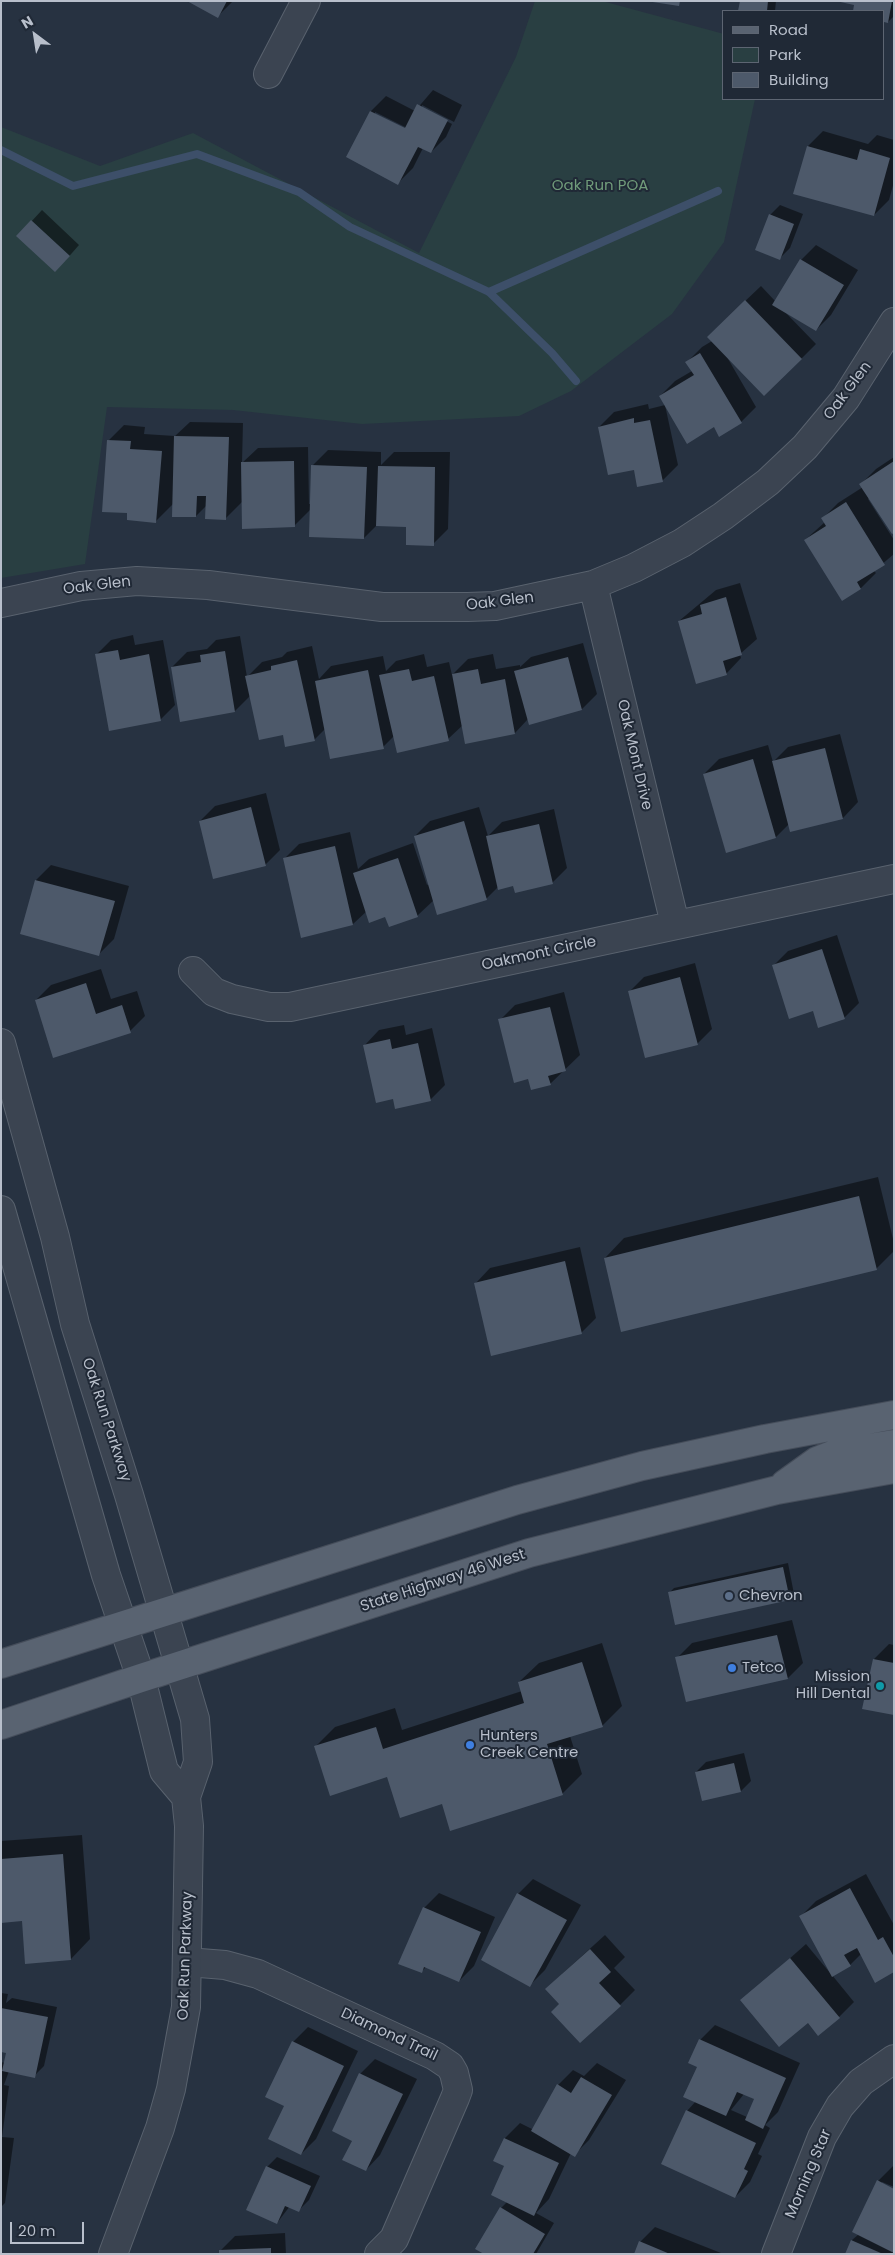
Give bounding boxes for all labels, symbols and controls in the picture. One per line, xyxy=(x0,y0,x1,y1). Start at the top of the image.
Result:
north arrow xyxy=(10,10,60,60)
legend xyxy=(722,10,885,100)
text: N xyxy=(18,11,37,33)
text: Road xyxy=(769,19,808,40)
text: Park xyxy=(769,44,801,65)
text: Building xyxy=(769,69,829,90)
park label: Oak Run POA xyxy=(552,177,648,195)
street label: Oak Glen xyxy=(820,358,876,424)
street label: Oak Glen xyxy=(62,573,132,599)
street label: Oak Glen xyxy=(465,589,535,615)
street label: Oak Mont Drive xyxy=(613,698,655,812)
street label: Oakmont Circle xyxy=(480,933,598,975)
street label: Oak Run Parkway xyxy=(78,1356,134,1484)
street label: State Highway 46 West xyxy=(358,1546,528,1616)
place label: Chevron xyxy=(739,1587,803,1605)
marker: Chevron xyxy=(723,1590,735,1602)
place label: Tetco xyxy=(742,1659,784,1677)
marker: Tetco xyxy=(726,1662,738,1674)
place label: Mission Hill Dental xyxy=(796,1668,870,1703)
marker: Mission Hill Dental xyxy=(874,1680,886,1692)
place label: Hunters Creek Centre xyxy=(480,1727,578,1762)
marker: Hunters Creek Centre xyxy=(464,1739,476,1751)
street label: Oak Run Parkway xyxy=(175,1891,197,2021)
street label: Diamond Trail xyxy=(338,2005,440,2065)
street label: Morning Star xyxy=(782,2127,836,2221)
scale bar xyxy=(12,2212,86,2244)
text: 20 m xyxy=(18,2220,56,2241)

